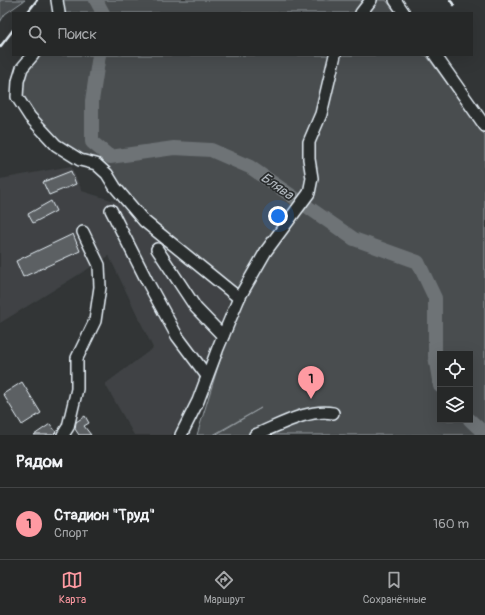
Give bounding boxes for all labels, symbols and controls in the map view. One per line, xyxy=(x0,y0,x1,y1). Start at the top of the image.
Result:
search box xyxy=(12,12,473,56)
icon: search xyxy=(26,23,48,45)
text: Поиск xyxy=(58,25,97,44)
water label: Блява xyxy=(257,169,298,204)
your location xyxy=(268,206,288,226)
map controls xyxy=(437,351,473,423)
button: locate xyxy=(437,351,473,387)
pin: 1 xyxy=(298,366,324,399)
button: layers xyxy=(437,387,473,423)
text: Рядом xyxy=(16,451,63,472)
text: Стадион "Труд" xyxy=(54,506,155,525)
text: 1 xyxy=(26,516,32,532)
text: 160 m xyxy=(433,516,469,532)
text: Спорт xyxy=(54,525,88,541)
tab: Карта xyxy=(59,569,86,606)
tab: Маршрут xyxy=(204,569,245,606)
tab: Сохранённые xyxy=(363,569,426,606)

